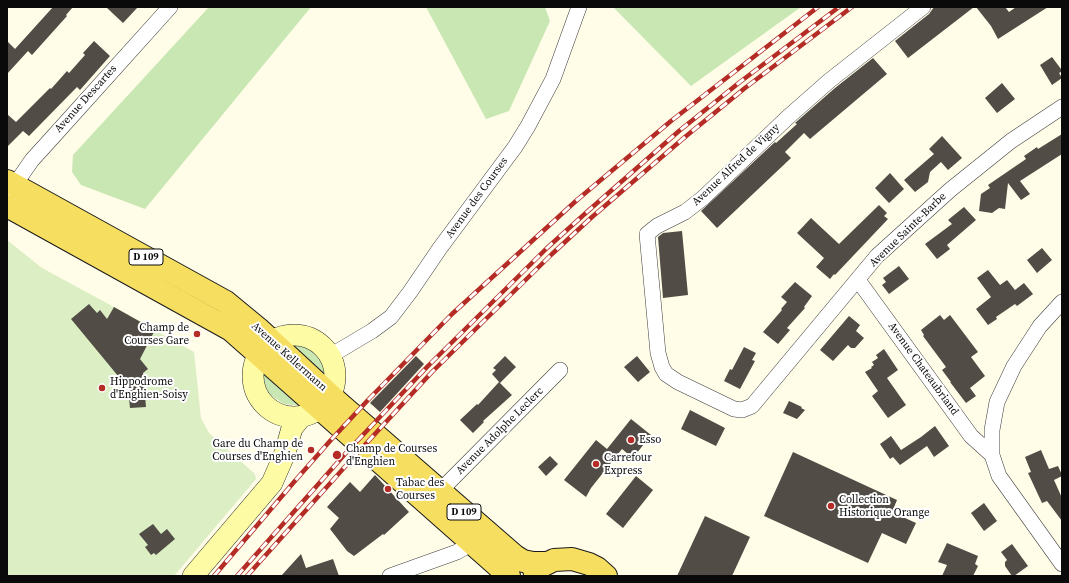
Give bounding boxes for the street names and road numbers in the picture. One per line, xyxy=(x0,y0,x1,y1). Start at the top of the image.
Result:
street label: Avenue Descartes xyxy=(52,62,120,136)
street label: Avenue Alfred de Vigny xyxy=(690,121,782,209)
street label: Avenue des Courses xyxy=(443,155,511,241)
street label: Avenue Sainte-Barbe xyxy=(867,190,949,270)
road number: D 109 xyxy=(129,249,163,265)
street label: Avenue Kellermann xyxy=(249,320,329,394)
street label: Avenue Chateaubriand xyxy=(885,320,961,418)
street label: Avenue Adolphe Leclerc xyxy=(454,385,546,477)
road number: D 109 xyxy=(447,504,481,520)

